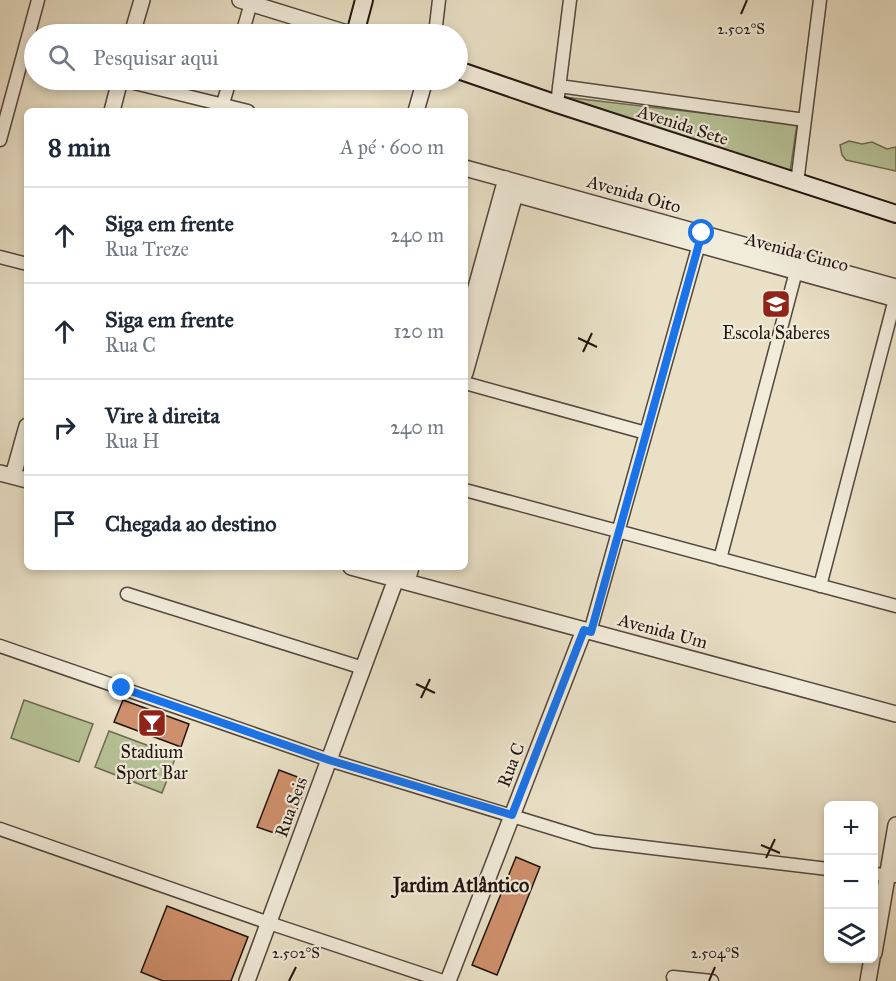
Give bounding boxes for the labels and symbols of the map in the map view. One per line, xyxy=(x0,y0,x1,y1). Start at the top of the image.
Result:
text: 2.502°S xyxy=(717,20,765,38)
street label: Avenida Sete xyxy=(634,100,731,150)
street label: Avenida Oito xyxy=(584,170,683,218)
route start xyxy=(688,219,714,245)
street label: Avenida Cinco xyxy=(742,227,851,276)
school or university icon: Escola Saberes xyxy=(760,288,792,320)
place label: Escola Saberes xyxy=(722,322,830,344)
street label: Avenida Um xyxy=(615,608,710,653)
route end xyxy=(108,674,134,700)
bar icon: Stadium Sport Bar xyxy=(136,707,168,739)
street label: Rua C xyxy=(493,740,529,790)
place label: Stadium Sport Bar xyxy=(116,741,188,784)
street label: Rua Seis xyxy=(270,774,312,840)
district label: Jardim Atlântico xyxy=(390,873,529,899)
text: 2.502°S xyxy=(272,944,320,962)
text: 2.504°S xyxy=(691,944,739,962)

